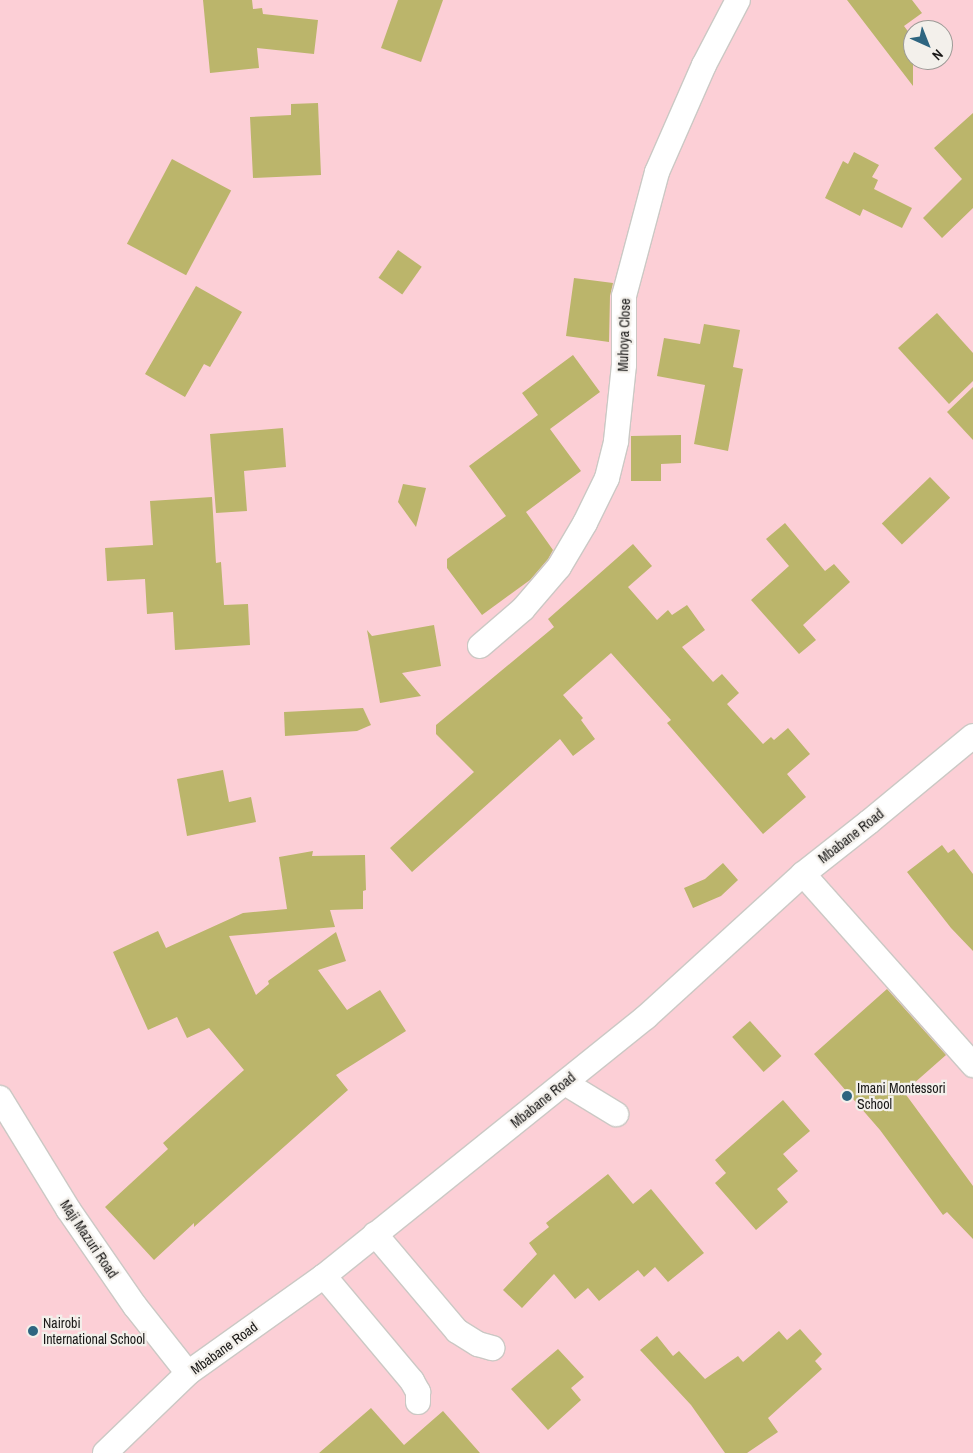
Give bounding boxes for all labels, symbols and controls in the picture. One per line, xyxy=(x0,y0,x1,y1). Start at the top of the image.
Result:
north arrow xyxy=(903,20,953,70)
text: N xyxy=(928,46,947,64)
street label: Muhoya Close xyxy=(614,298,634,372)
street label: Mbabane Road xyxy=(815,805,887,867)
street label: Mbabane Road xyxy=(507,1069,579,1131)
place label: Imani Montessori School xyxy=(857,1080,946,1112)
marker: Imani Montessori School xyxy=(841,1090,853,1102)
street label: Maji Mazuri Road xyxy=(57,1197,121,1281)
place label: Nairobi International School xyxy=(43,1315,145,1348)
street label: Mbabane Road xyxy=(187,1318,261,1378)
marker: Nairobi International School xyxy=(27,1325,39,1337)

